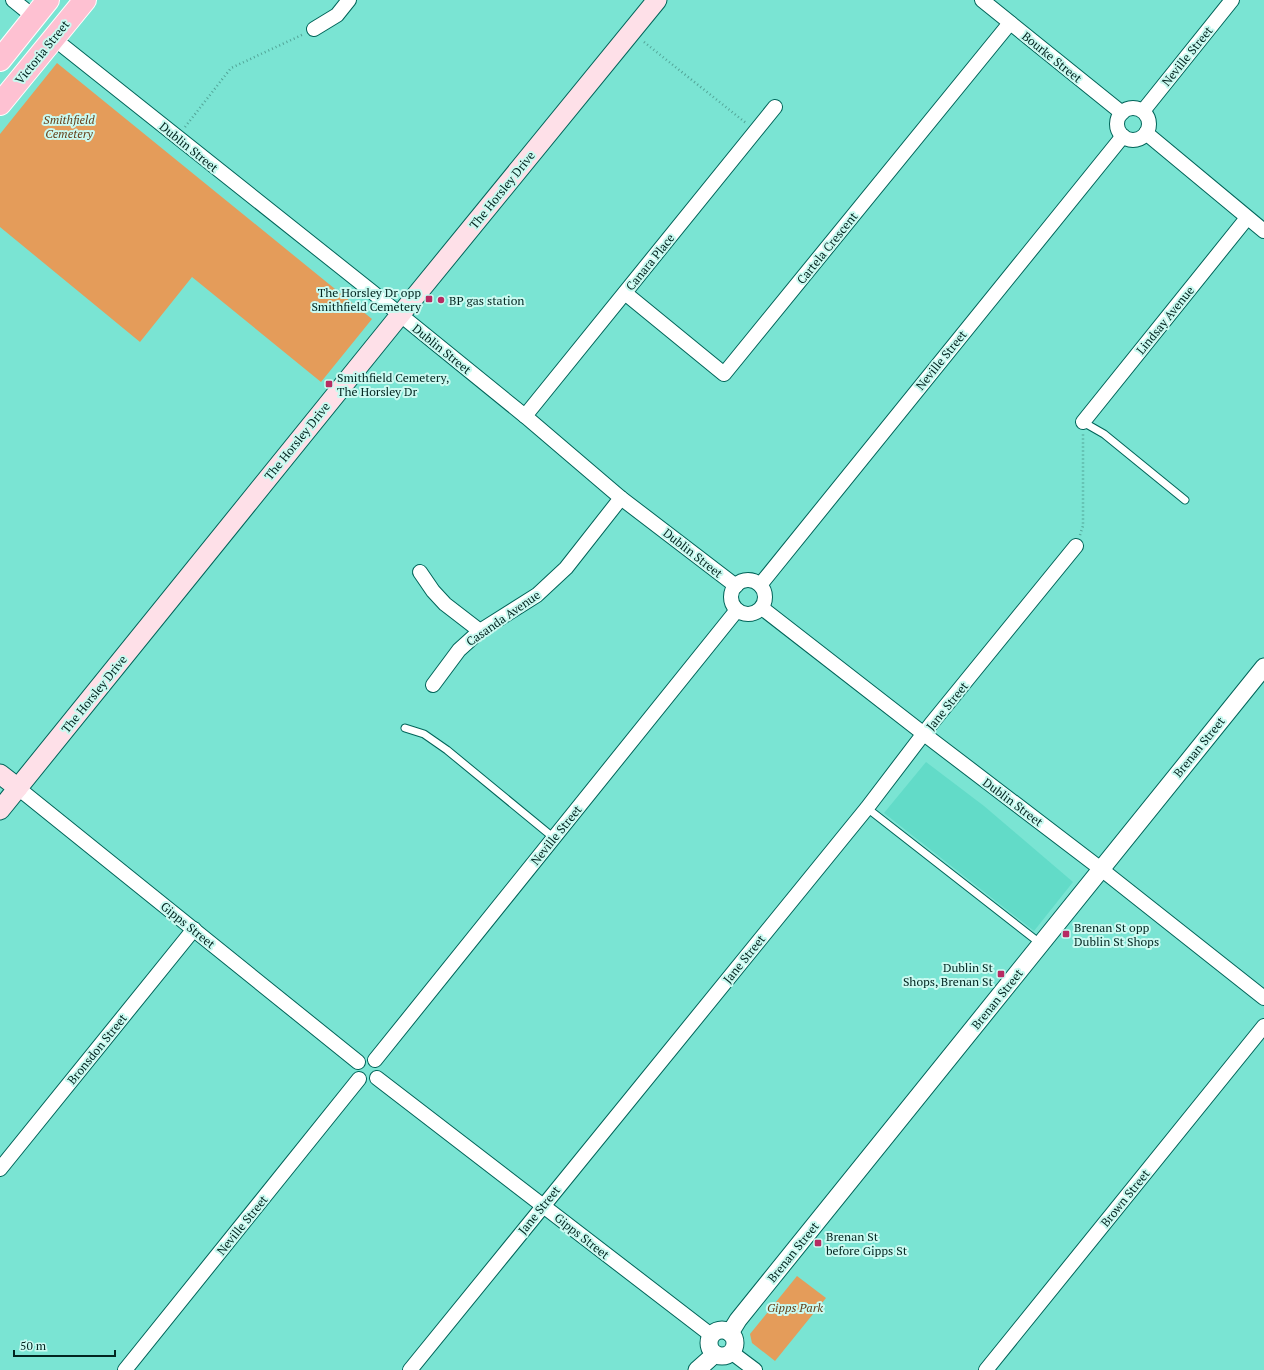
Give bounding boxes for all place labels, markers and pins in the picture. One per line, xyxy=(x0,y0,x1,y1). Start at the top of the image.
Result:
place label: The Horsley Dr opp Smithfield Cemetery xyxy=(311,285,422,314)
place label: BP gas station xyxy=(449,293,524,308)
marker: The Horsley Dr opp Smithfield Cemetery xyxy=(424,294,434,304)
marker: BP gas station xyxy=(436,295,446,305)
place label: Smithfield Cemetery, The Horsley Dr xyxy=(337,370,449,399)
marker: Smithfield Cemetery, The Horsley Dr xyxy=(324,379,334,389)
place label: Brenan St opp Dublin St Shops xyxy=(1074,920,1159,949)
marker: Brenan St opp Dublin St Shops xyxy=(1061,929,1071,939)
place label: Dublin St Shops, Brenan St xyxy=(903,960,994,989)
marker: Dublin St Shops, Brenan St xyxy=(996,969,1006,979)
place label: Brenan St before Gipps St xyxy=(826,1229,908,1258)
marker: Brenan St before Gipps St xyxy=(813,1238,823,1248)

